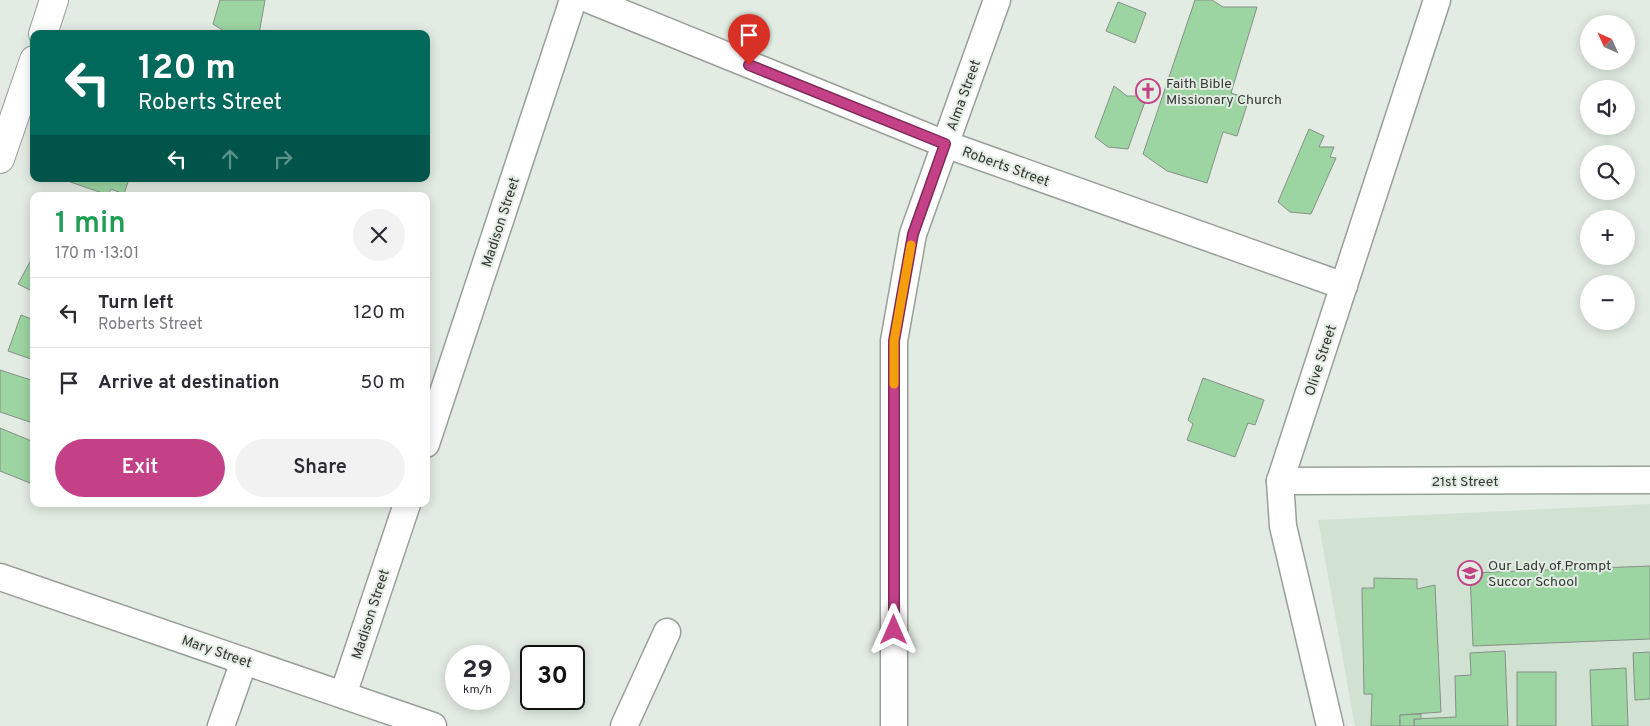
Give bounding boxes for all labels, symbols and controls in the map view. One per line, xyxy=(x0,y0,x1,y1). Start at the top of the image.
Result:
pin xyxy=(728,14,770,65)
north arrow xyxy=(1580,15,1635,70)
map controls xyxy=(1580,15,1635,330)
icon: arrive xyxy=(735,21,763,49)
text: 120 m xyxy=(138,47,236,91)
icon: left xyxy=(55,50,120,115)
street label: Alma Street xyxy=(944,58,985,133)
place label: Faith Bible Missionary Church xyxy=(1166,76,1282,109)
church icon: Faith Bible Missionary Church xyxy=(1135,78,1161,104)
button: sound xyxy=(1580,80,1635,135)
text: Roberts Street xyxy=(138,90,282,117)
street label: Roberts Street xyxy=(959,144,1052,191)
icon: left xyxy=(163,145,191,173)
icon: ahead xyxy=(216,145,244,173)
icon: right xyxy=(269,145,297,173)
button: search xyxy=(1580,145,1635,200)
street label: Madison Street xyxy=(479,175,524,270)
text: 1 min xyxy=(55,206,126,243)
button: close xyxy=(353,209,405,261)
button: + xyxy=(1580,210,1635,265)
text: 170 m · 13:01 xyxy=(55,244,139,264)
button: − xyxy=(1580,275,1635,330)
text: Turn left xyxy=(98,291,174,315)
icon: left xyxy=(55,299,83,327)
text: 120 m xyxy=(354,301,405,325)
text: Roberts Street xyxy=(98,315,203,335)
street label: Olive Street xyxy=(1302,323,1341,398)
icon: arrive xyxy=(55,369,83,397)
text: Arrive at destination xyxy=(98,371,279,395)
text: 50 m xyxy=(360,371,405,395)
button: Exit xyxy=(55,439,225,497)
button: Share xyxy=(235,439,405,497)
street label: 21st Street xyxy=(1431,474,1499,491)
place label: Our Lady of Prompt Succor School xyxy=(1488,558,1611,591)
school or university icon: Our Lady of Prompt Succor School xyxy=(1457,560,1483,586)
street label: Madison Street xyxy=(349,567,394,662)
position arrow xyxy=(867,603,919,655)
street label: Mary Street xyxy=(179,632,254,672)
speed limit sign: 30 xyxy=(520,645,585,710)
text: 29 xyxy=(462,655,493,687)
text: km/h xyxy=(463,682,492,698)

